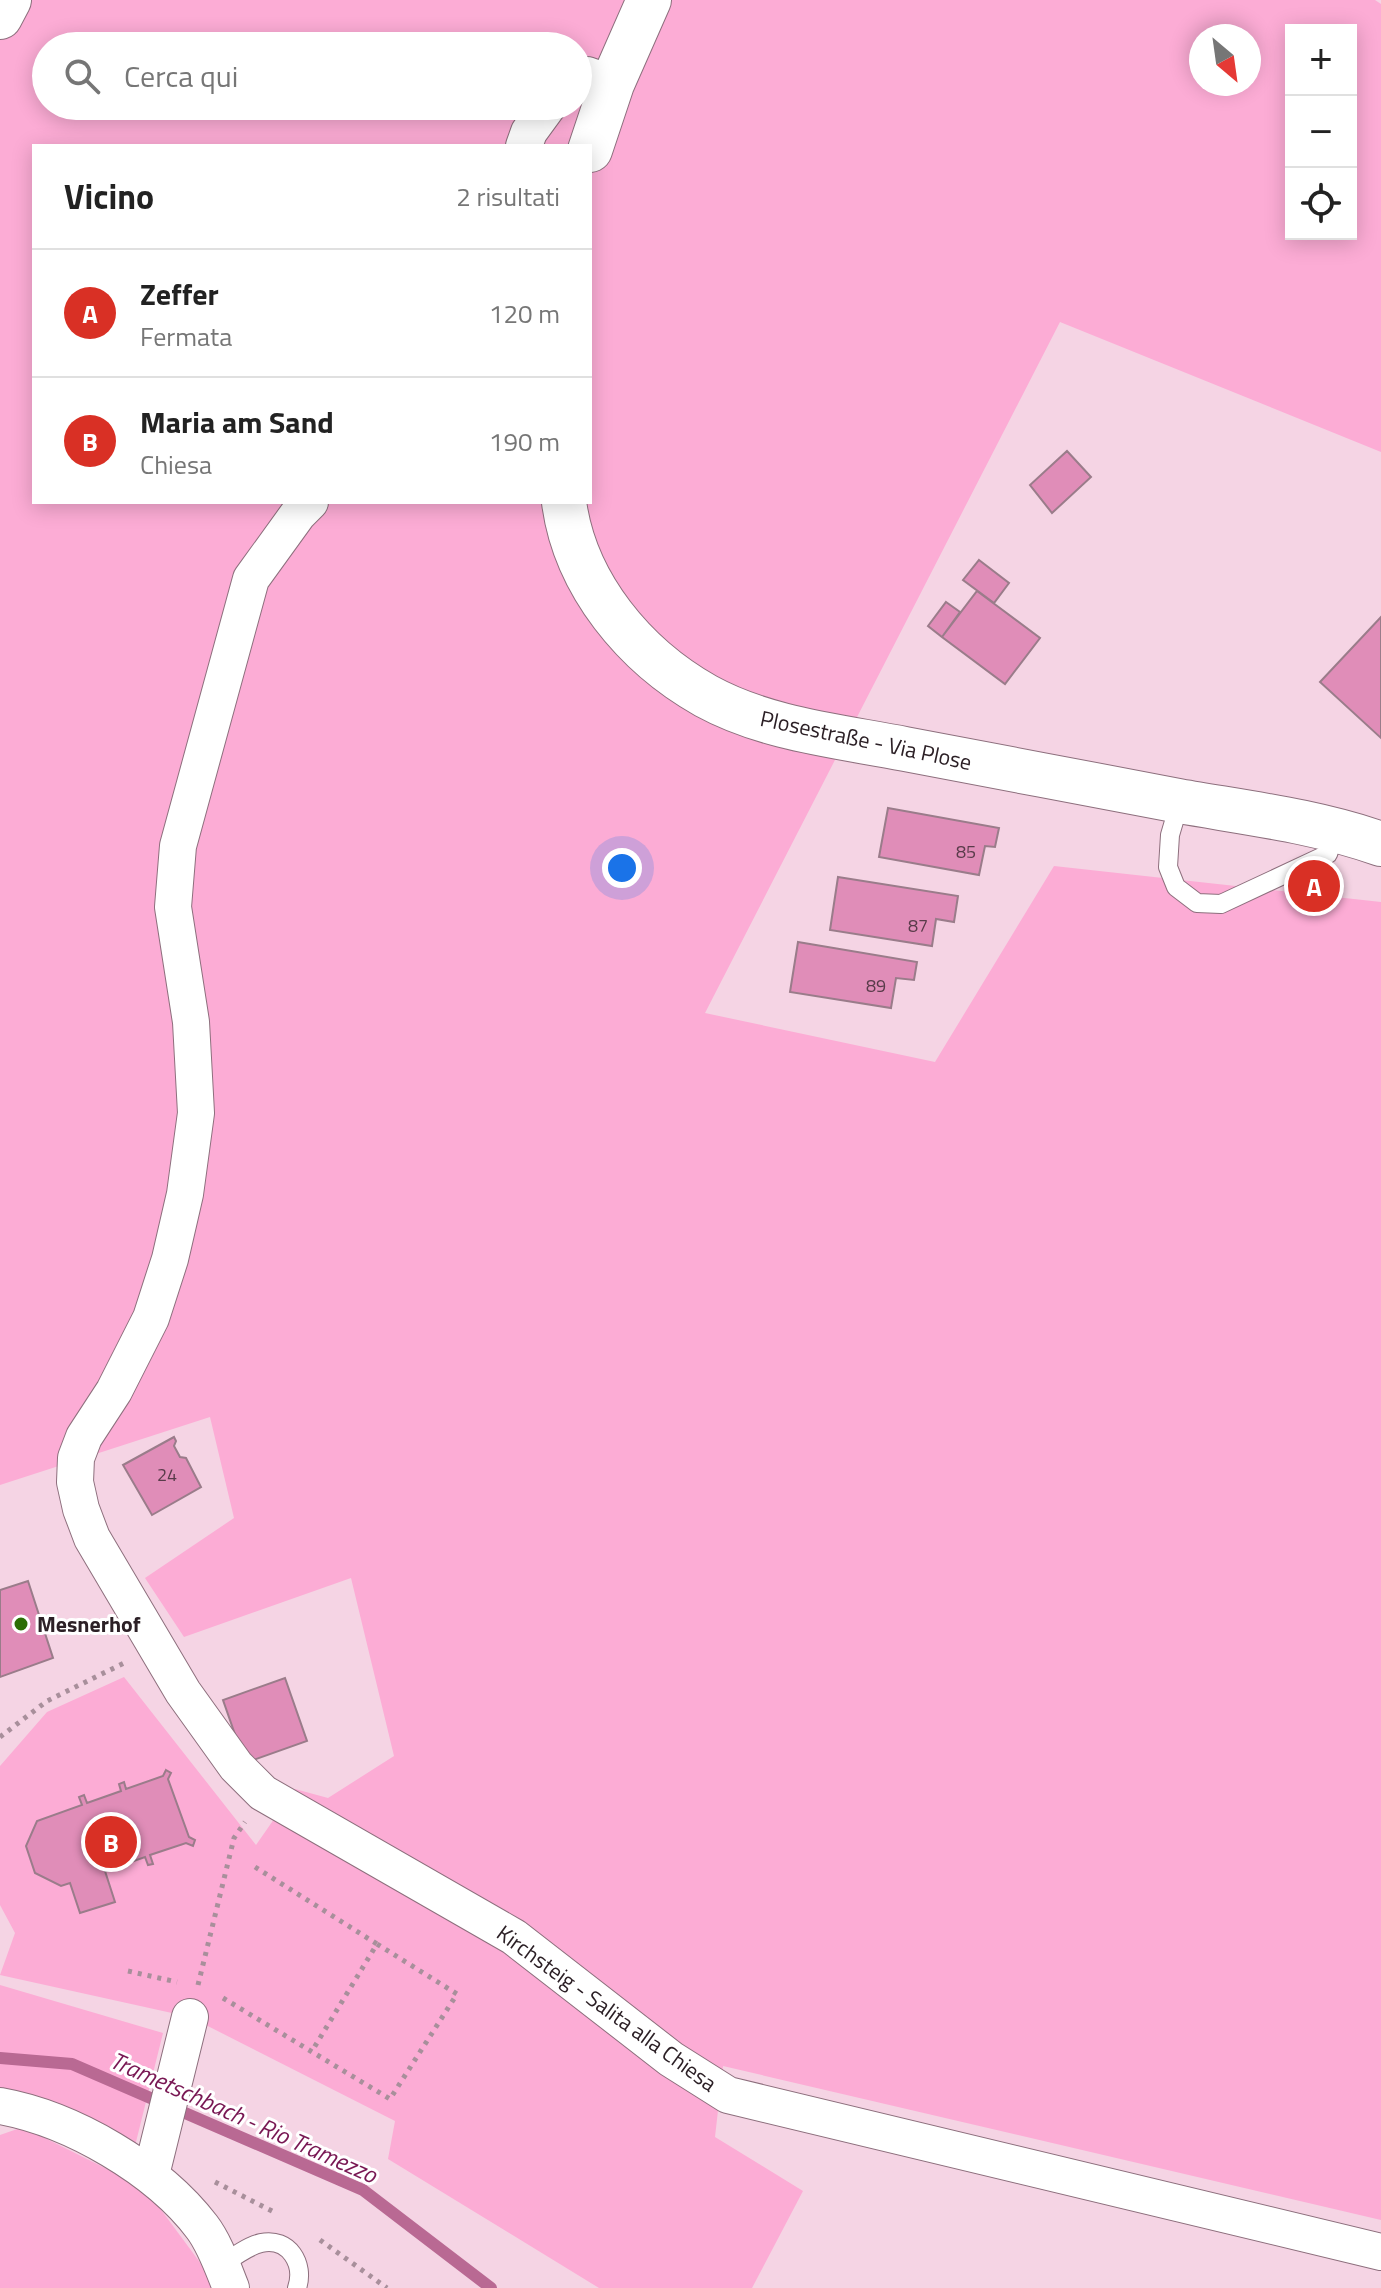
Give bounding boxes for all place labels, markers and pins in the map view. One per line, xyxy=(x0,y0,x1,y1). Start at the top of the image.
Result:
pin: A xyxy=(1288,856,1340,916)
place label: Mesnerhof xyxy=(37,1607,141,1641)
marker: Mesnerhof xyxy=(12,1615,30,1633)
pin: B xyxy=(85,1812,137,1872)

